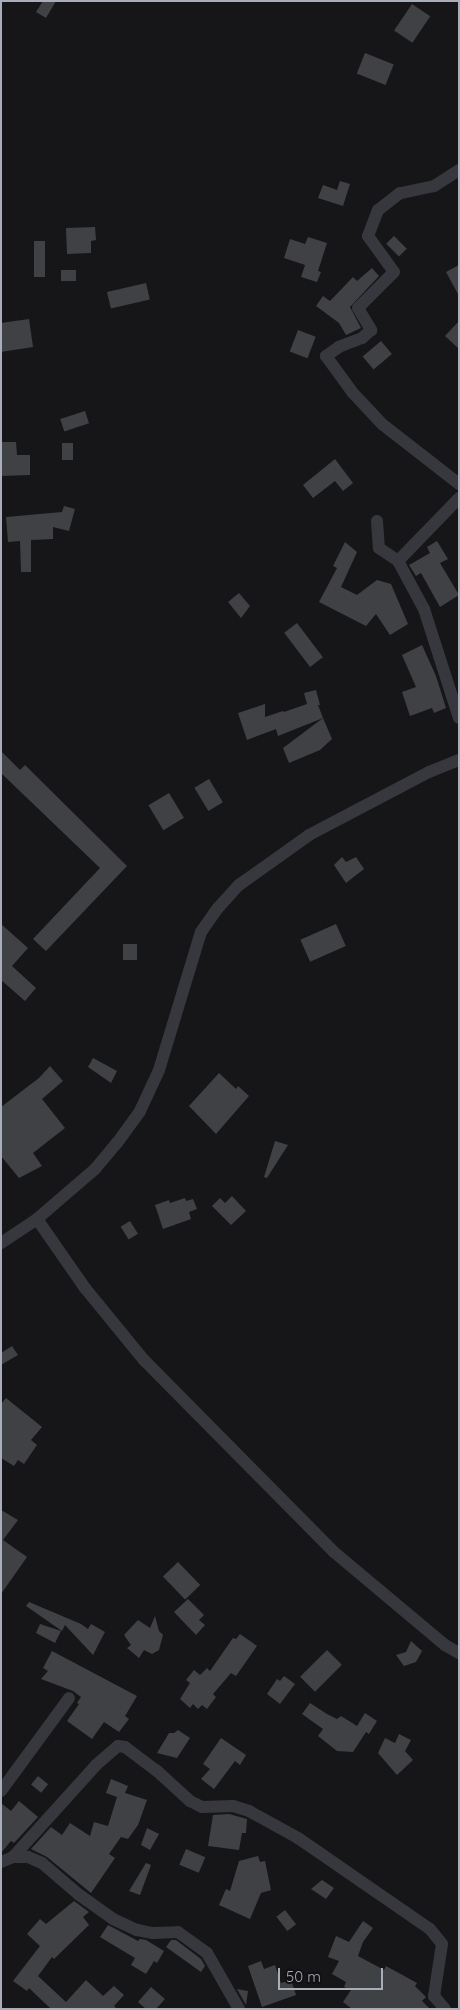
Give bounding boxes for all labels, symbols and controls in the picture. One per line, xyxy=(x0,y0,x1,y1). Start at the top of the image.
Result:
scale bar xyxy=(280,1958,385,1990)
text: 50 m xyxy=(286,1967,321,1986)

